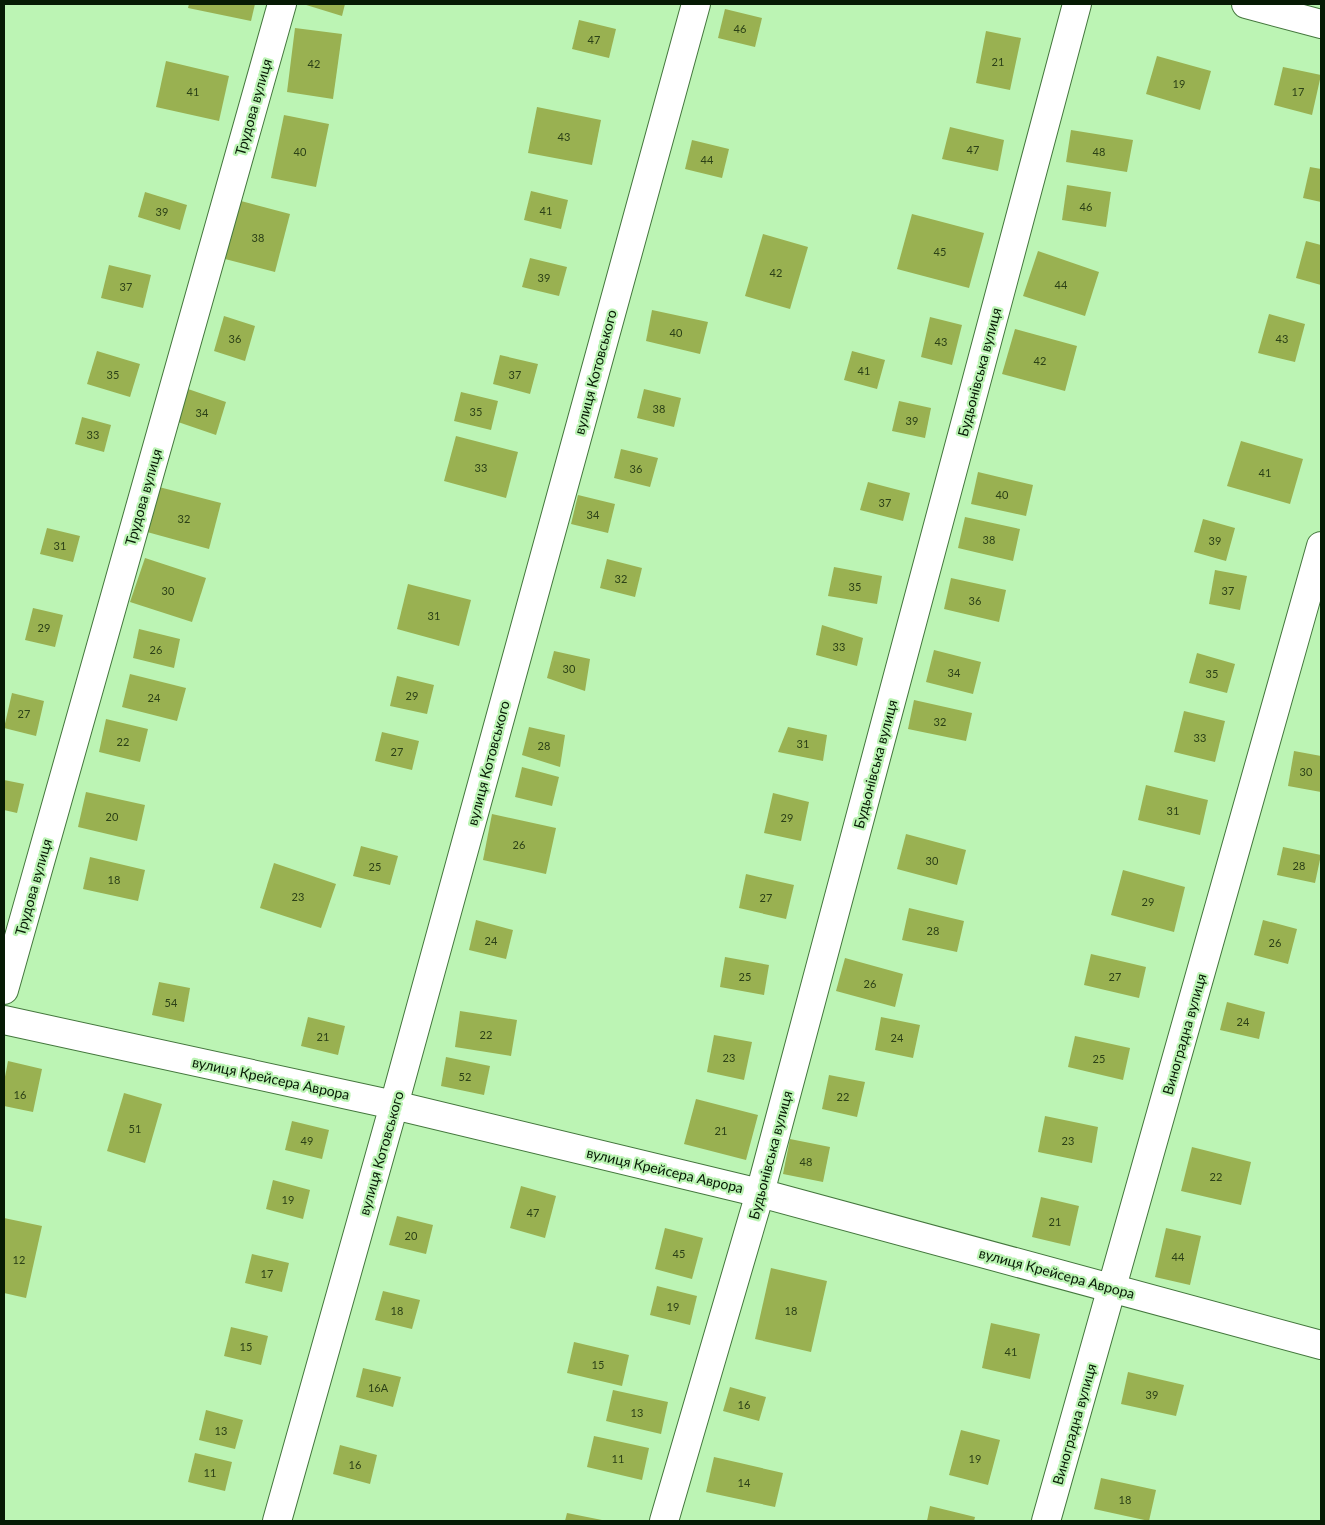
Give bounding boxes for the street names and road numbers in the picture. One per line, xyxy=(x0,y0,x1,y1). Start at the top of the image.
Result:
street label: Трудова вулиця xyxy=(231,57,275,157)
street label: Будьонівська вулиця xyxy=(954,306,1004,438)
street label: вулиця Котовського xyxy=(570,308,620,436)
street label: Трудова вулиця xyxy=(121,447,165,547)
street label: Будьонівська вулиця xyxy=(850,698,900,830)
street label: вулиця Котовського xyxy=(463,699,513,827)
street label: Трудова вулиця xyxy=(11,837,55,937)
street label: Виноградна вулиця xyxy=(1159,971,1209,1097)
street label: вулиця Крейсера Аврора xyxy=(191,1053,351,1103)
street label: вулиця Котовського xyxy=(355,1089,407,1217)
street label: Будьонівська вулиця xyxy=(745,1089,795,1221)
street label: вулиця Крейсера Аврора xyxy=(585,1144,745,1196)
street label: вулиця Крейсера Аврора xyxy=(977,1244,1137,1302)
street label: Виноградна вулиця xyxy=(1049,1361,1099,1487)

